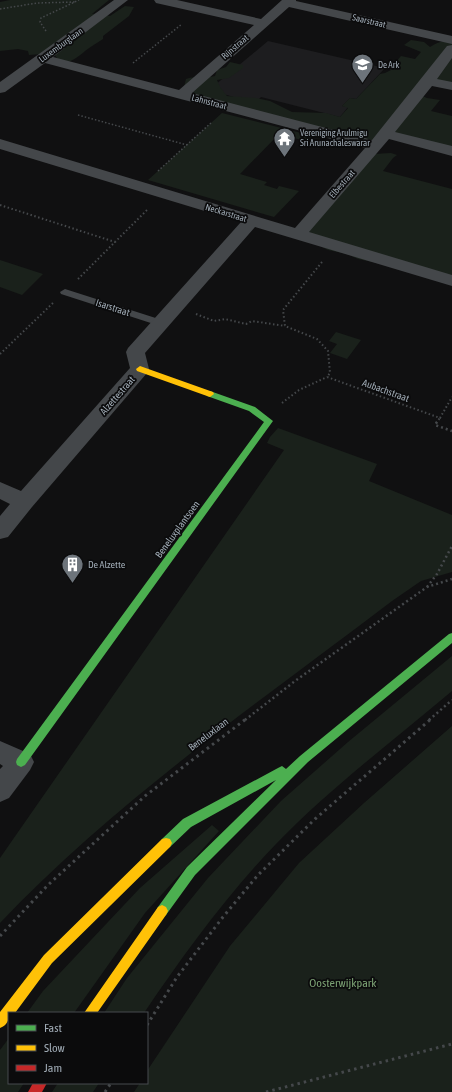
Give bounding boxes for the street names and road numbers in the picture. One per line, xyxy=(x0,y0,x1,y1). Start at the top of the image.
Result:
street label: Saarstraat xyxy=(351,12,387,30)
street label: Luxemburglaan xyxy=(37,26,85,64)
street label: Rijnstraat xyxy=(220,32,251,61)
street label: Lahnstraat xyxy=(191,93,228,112)
street label: Elbestraat xyxy=(327,168,357,200)
street label: Neckarstraat xyxy=(204,202,248,224)
street label: Isarstraat xyxy=(94,297,131,318)
street label: Alzettestraat xyxy=(98,374,137,417)
street label: Aubachstraat xyxy=(361,377,411,404)
street label: Beneluxplantsoen xyxy=(153,499,202,560)
street label: Beneluxlaan xyxy=(186,716,230,753)

